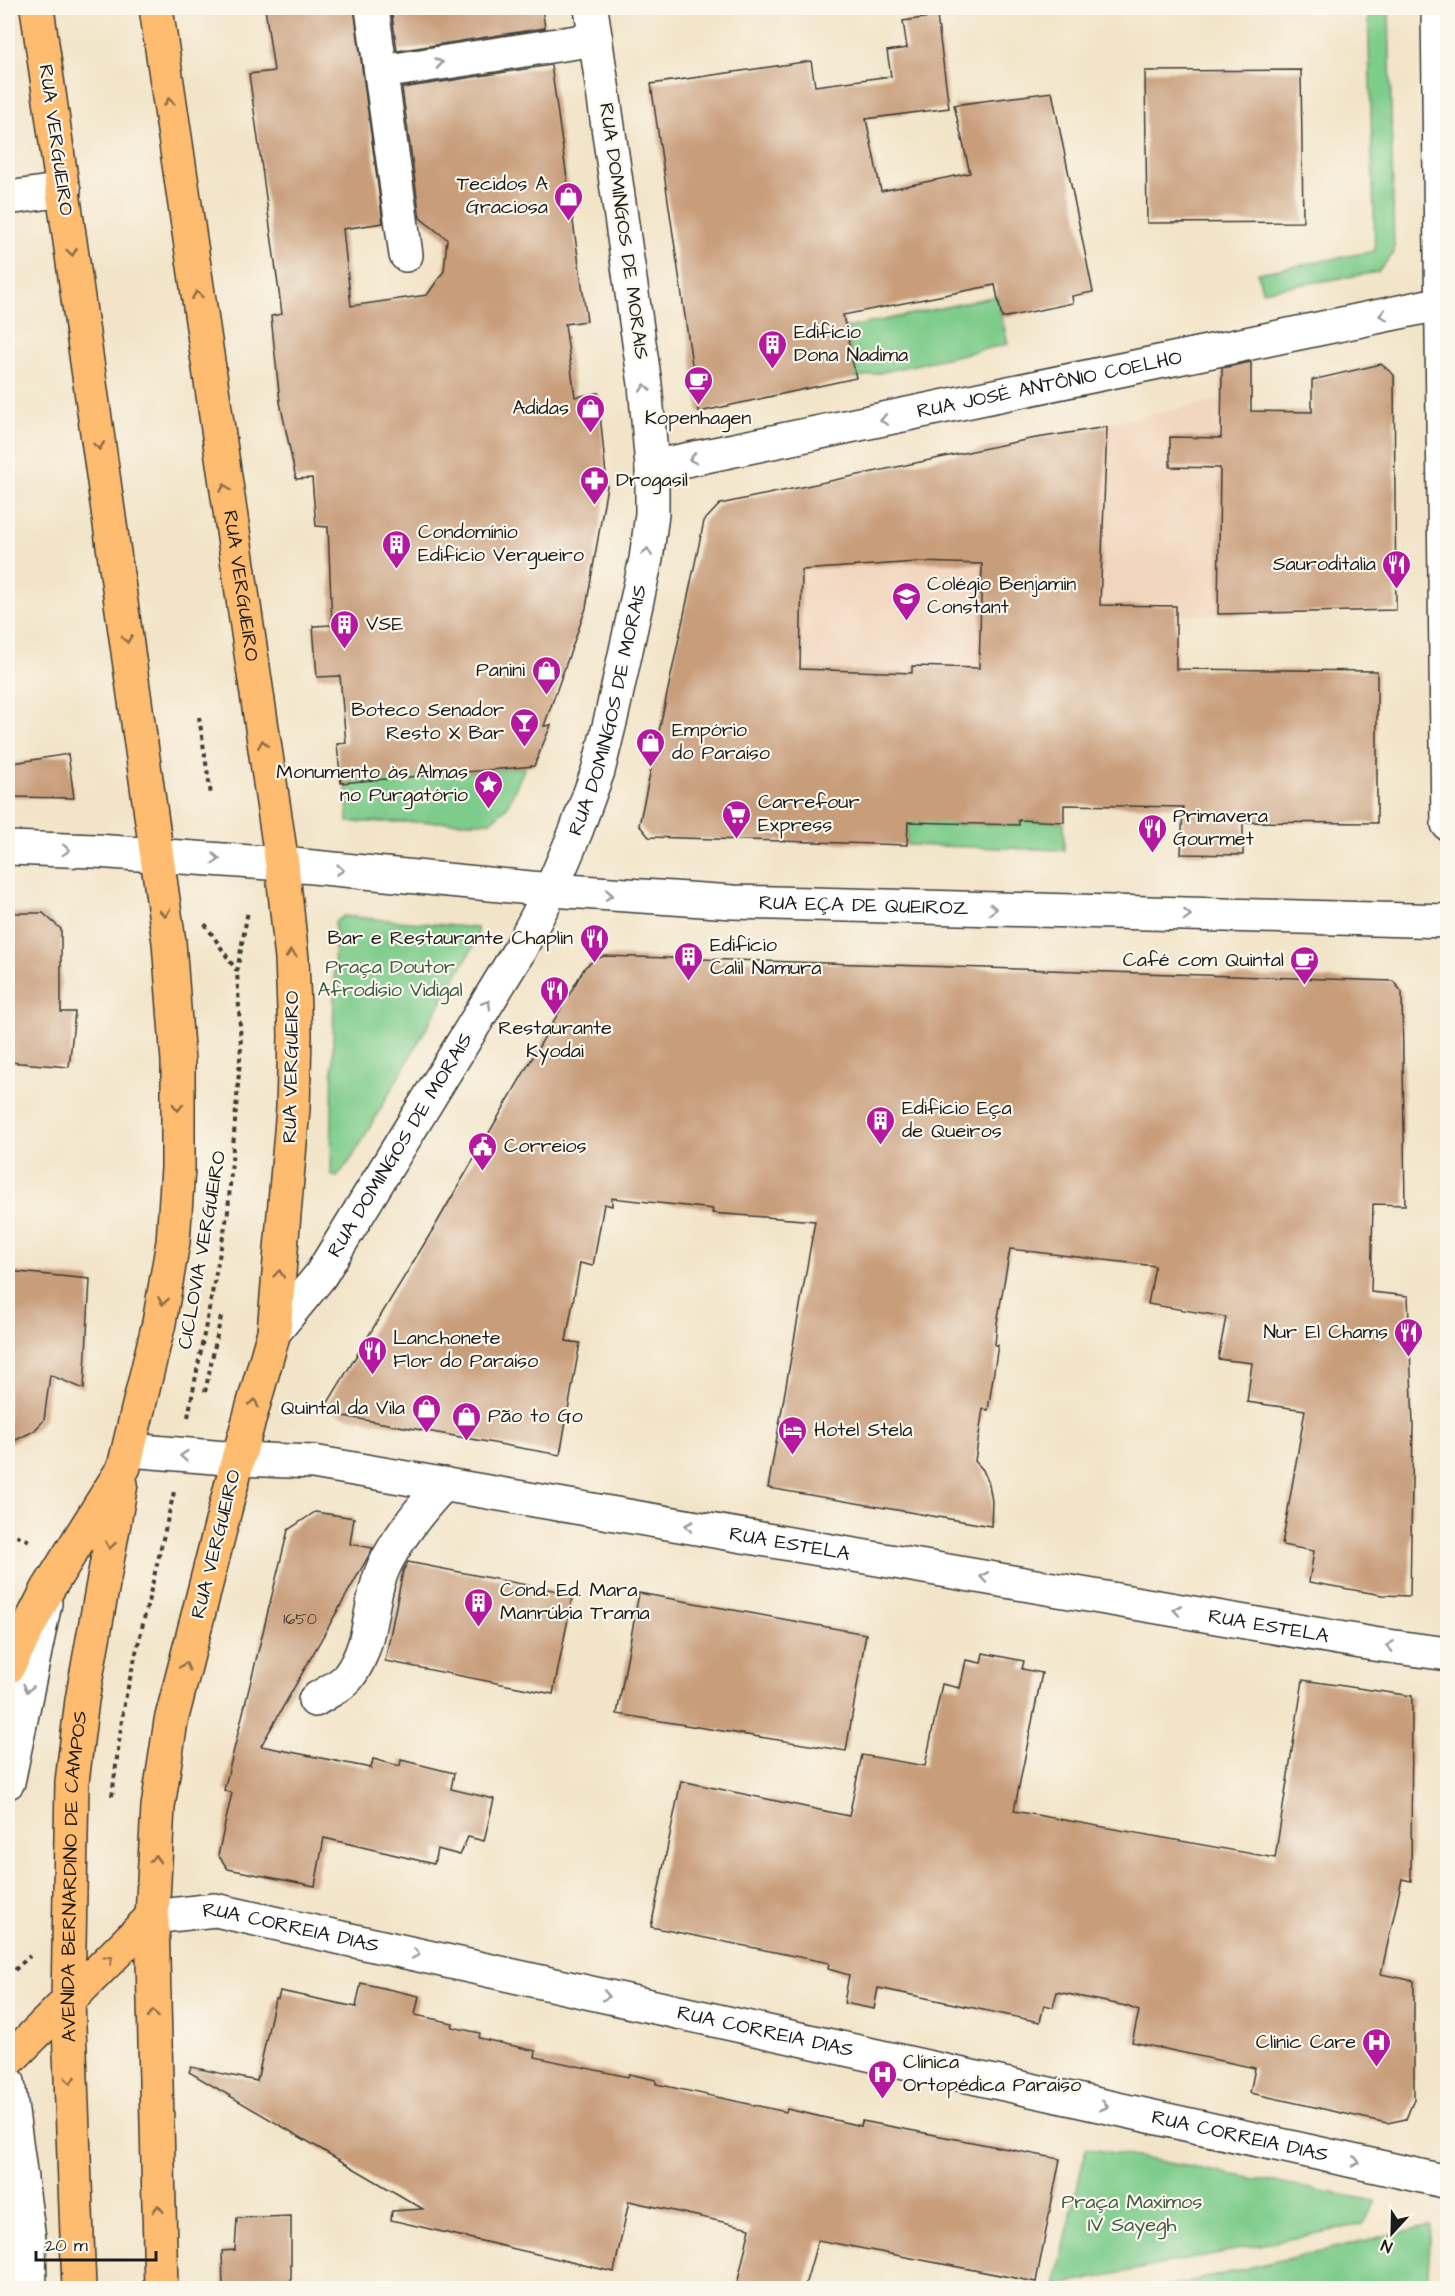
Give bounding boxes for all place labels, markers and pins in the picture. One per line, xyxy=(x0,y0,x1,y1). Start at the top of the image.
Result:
place label: Tecidos A Graciosa xyxy=(457,170,548,221)
shop icon: Tecidos A Graciosa xyxy=(553,180,585,222)
place label: Edifício Dona Nadima xyxy=(794,318,908,369)
building icon: Edifício Dona Nadima xyxy=(757,328,789,370)
cafe icon: Kopenhagen xyxy=(682,364,714,406)
shop icon: Adidas xyxy=(574,392,606,434)
place label: Adidas xyxy=(512,394,569,422)
place label: Kopenhagen xyxy=(645,404,751,433)
pharmacy icon: Drogasil xyxy=(579,464,611,506)
place label: Drogasil xyxy=(616,466,688,495)
place label: Condomínio Edifício Vergueiro xyxy=(418,518,584,570)
building icon: Condomínio Edifício Vergueiro xyxy=(381,528,413,570)
restaurant icon: Sauroditalia xyxy=(1381,548,1413,590)
place label: Sauroditalia xyxy=(1273,550,1376,578)
place label: Colégio Benjamin Constant xyxy=(927,570,1076,621)
school or university icon: Colégio Benjamin Constant xyxy=(890,580,922,622)
building icon: VSE xyxy=(329,608,361,650)
place label: VSE xyxy=(366,610,403,638)
shop icon: Panini xyxy=(530,654,562,696)
place label: Panini xyxy=(476,656,525,684)
place label: Boteco Senador Resto X Bar xyxy=(351,696,504,747)
bar icon: Boteco Senador Resto X Bar xyxy=(509,706,541,748)
place label: Empório do Paraíso xyxy=(672,716,770,767)
shop icon: Empório do Paraíso xyxy=(635,726,667,768)
place label: Monumento às Almas no Purgatório xyxy=(276,758,468,810)
place icon: Monumento às Almas no Purgatório xyxy=(473,768,505,810)
place label: Carrefour Express xyxy=(758,788,860,839)
supermarket icon: Carrefour Express xyxy=(721,798,753,840)
place label: Primavera Gourmet xyxy=(1173,802,1268,853)
restaurant icon: Primavera Gourmet xyxy=(1136,812,1168,854)
restaurant icon: Bar e Restaurante Chaplin xyxy=(578,922,610,964)
place label: Bar e Restaurante Chaplin xyxy=(328,924,573,952)
place label: Edifício Calil Namura xyxy=(710,931,821,982)
building icon: Edifício Calil Namura xyxy=(673,940,705,982)
cafe icon: Café com Quintal xyxy=(1289,944,1321,986)
place label: Café com Quintal xyxy=(1123,946,1284,974)
restaurant icon: Restaurante Kyodai xyxy=(539,974,571,1016)
place label: Restaurante Kyodai xyxy=(498,1014,612,1066)
place label: Edifício Eça de Queiros xyxy=(902,1094,1012,1145)
building icon: Edifício Eça de Queiros xyxy=(865,1104,897,1146)
public building icon: Correios xyxy=(467,1130,499,1172)
place label: Correios xyxy=(504,1132,587,1160)
restaurant icon: Nur El Chams xyxy=(1393,1316,1425,1358)
place label: Nur El Chams xyxy=(1263,1318,1388,1346)
place label: Lanchonete Flor do Paraíso xyxy=(393,1324,538,1375)
restaurant icon: Lanchonete Flor do Paraíso xyxy=(356,1334,388,1376)
shop icon: Quintal da Vila xyxy=(410,1392,442,1434)
place label: Quintal da Vila xyxy=(281,1394,405,1422)
shop icon: Pão to Go xyxy=(451,1400,483,1442)
place label: Pão to Go xyxy=(488,1402,583,1430)
hotel icon: Hotel Stela xyxy=(777,1414,809,1456)
place label: Hotel Stela xyxy=(814,1416,913,1444)
place label: Cond. Ed. Mara Manrúbia Trama xyxy=(500,1576,650,1627)
building icon: Cond. Ed. Mara Manrúbia Trama xyxy=(463,1586,495,1628)
hospital icon: Clinic Care xyxy=(1361,2026,1393,2068)
place label: Clinic Care xyxy=(1256,2028,1356,2056)
place label: Clínica Ortopédica Paraíso xyxy=(903,2048,1081,2099)
hospital icon: Clínica Ortopédica Paraíso xyxy=(866,2058,898,2100)

